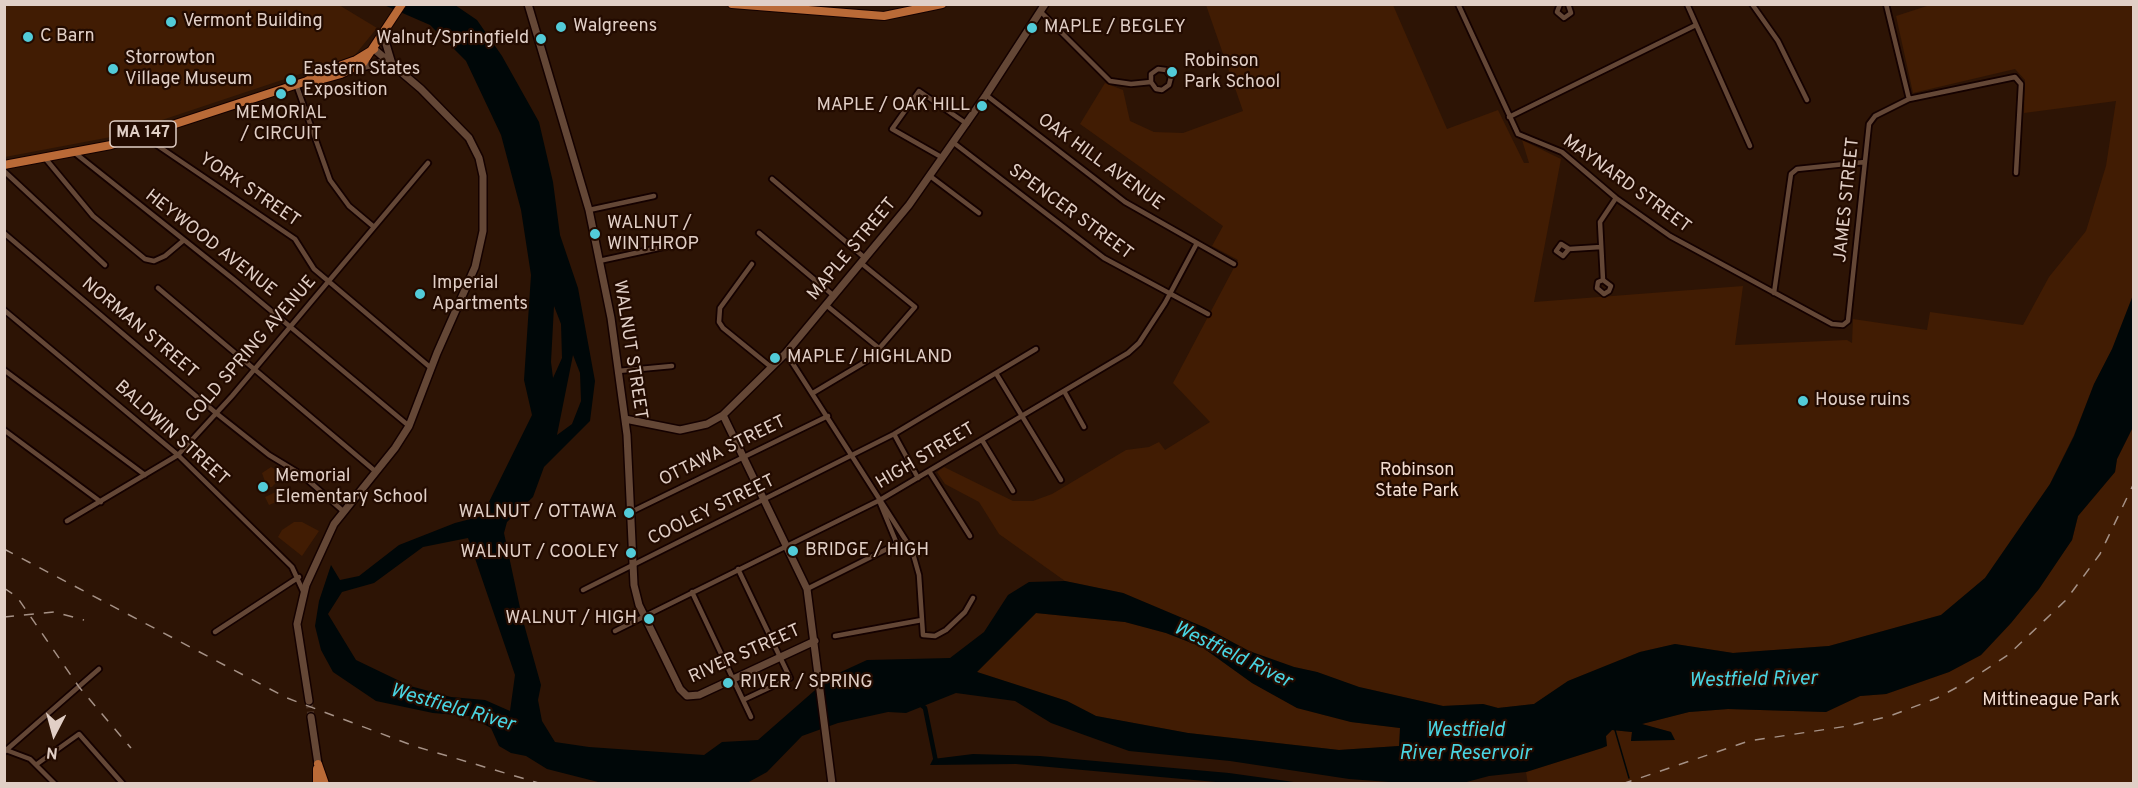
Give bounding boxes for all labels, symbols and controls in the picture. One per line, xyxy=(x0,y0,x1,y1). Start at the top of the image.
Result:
place label: Vermont Building xyxy=(183,11,323,33)
marker: Vermont Building xyxy=(164,15,178,29)
place label: Walgreens xyxy=(573,16,657,38)
place label: MAPLE / BEGLEY xyxy=(1044,17,1186,39)
marker: Walgreens xyxy=(554,20,568,34)
marker: MAPLE / BEGLEY xyxy=(1025,21,1039,35)
place label: C Barn xyxy=(40,26,95,48)
place label: Walnut/Springfield xyxy=(377,28,529,50)
marker: C Barn xyxy=(21,30,35,44)
marker: Walnut/Springfield xyxy=(534,32,548,46)
place label: Storrowton Village Museum xyxy=(125,48,252,90)
place label: Robinson Park School xyxy=(1184,51,1280,94)
place label: Eastern States Exposition xyxy=(303,59,420,101)
marker: Storrowton Village Museum xyxy=(106,62,120,76)
marker: Robinson Park School xyxy=(1165,65,1179,79)
marker: Eastern States Exposition xyxy=(284,73,298,87)
marker: MEMORIAL / CIRCUIT xyxy=(274,87,288,101)
place label: MAPLE / OAK HILL xyxy=(817,95,970,117)
marker: MAPLE / OAK HILL xyxy=(975,99,989,113)
place label: MEMORIAL / CIRCUIT xyxy=(235,103,327,146)
street label: OAK HILL AVENUE xyxy=(1033,110,1167,216)
road number: MA 147 xyxy=(110,121,176,147)
street label: MAYNARD STREET xyxy=(1558,131,1694,239)
street label: JAMES STREET xyxy=(1831,136,1865,264)
street label: YORK STREET xyxy=(194,149,304,233)
street label: SPENCER STREET xyxy=(1004,161,1136,265)
street label: HEYWOOD AVENUE xyxy=(140,186,280,302)
street label: MAPLE STREET xyxy=(804,194,902,306)
place label: WALNUT / WINTHROP xyxy=(607,213,699,256)
marker: WALNUT / WINTHROP xyxy=(588,227,602,241)
street label: COLD SPRING AVENUE xyxy=(182,272,322,428)
place label: Imperial Apartments xyxy=(432,273,528,316)
street label: NORMAN STREET xyxy=(76,274,202,384)
street label: WALNUT STREET xyxy=(607,279,651,421)
marker: Imperial Apartments xyxy=(413,287,427,301)
place label: MAPLE / HIGHLAND xyxy=(787,347,952,369)
marker: MAPLE / HIGHLAND xyxy=(768,351,782,365)
street label: BALDWIN STREET xyxy=(109,377,233,491)
place label: House ruins xyxy=(1815,390,1910,412)
marker: House ruins xyxy=(1796,394,1810,408)
street label: OTTAWA STREET xyxy=(656,412,790,492)
street label: HIGH STREET xyxy=(873,419,979,495)
park label: Robinson State Park xyxy=(1375,460,1459,502)
place label: Memorial Elementary School xyxy=(275,466,428,508)
street label: COOLEY STREET xyxy=(645,471,779,551)
marker: Memorial Elementary School xyxy=(256,480,270,494)
place label: WALNUT / OTTAWA xyxy=(459,502,617,524)
marker: WALNUT / OTTAWA xyxy=(622,506,636,520)
place label: BRIDGE / HIGH xyxy=(805,540,929,562)
place label: WALNUT / COOLEY xyxy=(460,542,619,564)
marker: BRIDGE / HIGH xyxy=(786,544,800,558)
marker: WALNUT / COOLEY xyxy=(624,546,638,560)
place label: WALNUT / HIGH xyxy=(505,608,637,630)
marker: WALNUT / HIGH xyxy=(642,612,656,626)
water label: Westfield River xyxy=(1169,617,1295,695)
street label: RIVER STREET xyxy=(686,621,804,689)
water label: Westfield River xyxy=(1689,668,1817,694)
place label: RIVER / SPRING xyxy=(740,672,873,694)
marker: RIVER / SPRING xyxy=(721,676,735,690)
water label: Westfield River xyxy=(387,680,517,738)
park label: Mittineague Park xyxy=(1982,690,2120,712)
north arrow xyxy=(24,704,84,764)
water label: Westfield River Reservoir xyxy=(1399,720,1531,767)
text: N xyxy=(45,741,59,762)

